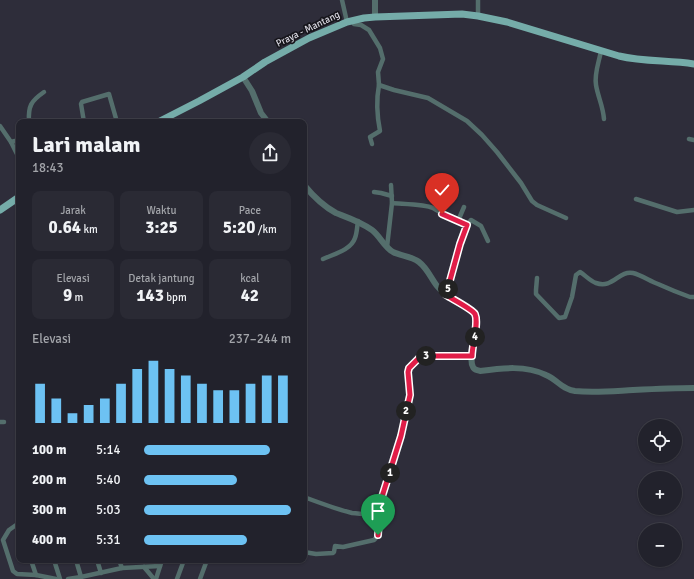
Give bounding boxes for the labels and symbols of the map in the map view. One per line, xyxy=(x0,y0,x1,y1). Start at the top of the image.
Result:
street label: Praya - Mantang xyxy=(274,8,342,50)
pin xyxy=(425,173,459,214)
pin: 5 xyxy=(438,279,458,299)
pin: 4 xyxy=(465,327,485,347)
pin: 3 xyxy=(416,346,436,366)
pin: 2 xyxy=(396,401,416,421)
pin: 1 xyxy=(380,463,400,483)
pin xyxy=(361,494,395,535)

